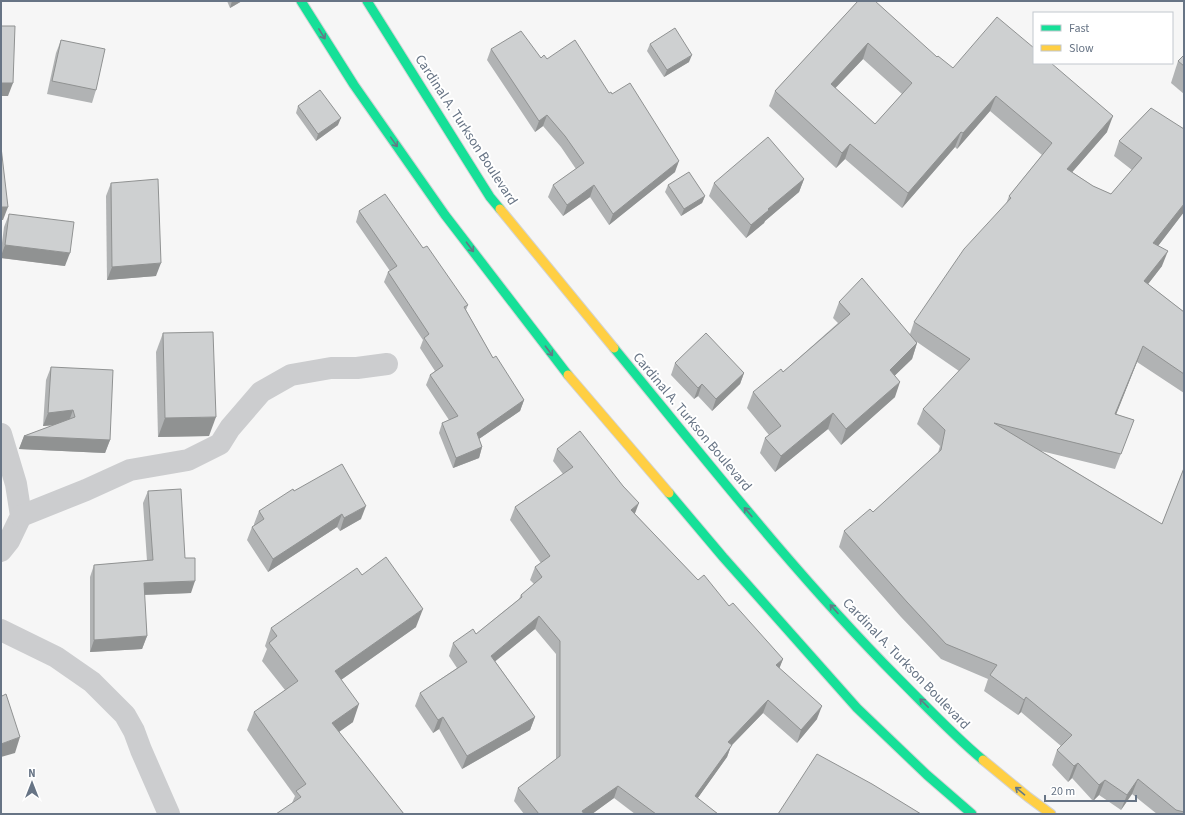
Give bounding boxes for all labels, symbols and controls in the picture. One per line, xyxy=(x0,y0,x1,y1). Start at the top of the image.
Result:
legend xyxy=(1033,12,1173,64)
text: Fast xyxy=(1069,20,1089,37)
one-way arrow xyxy=(318,28,326,40)
text: Slow xyxy=(1069,40,1094,57)
street label: Cardinal A. Turkson Boulevard xyxy=(410,51,522,209)
one-way arrow xyxy=(390,136,398,147)
one-way arrow xyxy=(465,242,474,253)
one-way arrow xyxy=(545,345,553,356)
street label: Cardinal A. Turkson Boulevard xyxy=(628,348,756,496)
one-way arrow xyxy=(744,506,753,517)
street label: Cardinal A. Turkson Boulevard xyxy=(838,594,974,734)
one-way arrow xyxy=(830,605,839,615)
one-way arrow xyxy=(919,698,929,708)
north arrow xyxy=(12,763,52,803)
text: N xyxy=(28,766,36,781)
scale bar xyxy=(1045,777,1136,803)
text: 20 m xyxy=(1051,783,1075,800)
one-way arrow xyxy=(1014,786,1025,795)

